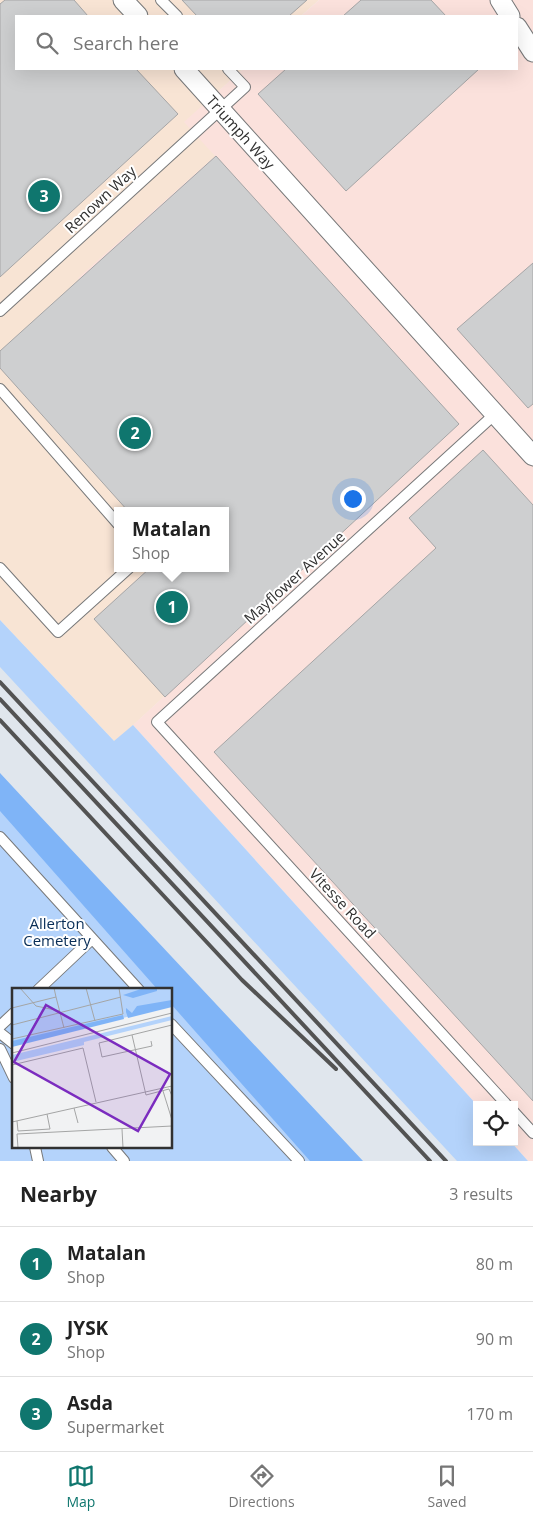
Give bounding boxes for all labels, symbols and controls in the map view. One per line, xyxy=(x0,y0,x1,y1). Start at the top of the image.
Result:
search box xyxy=(15,15,518,70)
icon: search xyxy=(33,29,61,57)
text: Search here xyxy=(73,30,179,56)
street label: Triumph Way xyxy=(202,91,280,174)
street label: Renown Way xyxy=(60,161,140,237)
pin: 3 xyxy=(28,177,60,215)
pin: 2 xyxy=(119,414,151,452)
your location xyxy=(340,486,366,512)
popup xyxy=(114,507,229,572)
text: Matalan xyxy=(132,516,211,542)
street label: Mayflower Avenue xyxy=(239,526,349,628)
text: Shop xyxy=(132,542,170,564)
pin: 1 xyxy=(156,588,188,626)
street label: Vitesse Road xyxy=(305,864,381,942)
park label: Allerton Cemetery xyxy=(23,913,91,950)
inset map xyxy=(12,988,172,1148)
map controls xyxy=(473,1101,518,1146)
button: locate xyxy=(473,1101,518,1146)
text: Nearby xyxy=(20,1180,97,1208)
text: 3 results xyxy=(449,1183,513,1205)
text: Matalan xyxy=(67,1240,146,1266)
text: 1 xyxy=(31,1253,41,1275)
text: 80 m xyxy=(476,1253,513,1275)
text: Shop xyxy=(67,1266,105,1288)
text: JYSK xyxy=(67,1315,108,1341)
text: 2 xyxy=(31,1328,41,1350)
text: 90 m xyxy=(476,1328,513,1350)
text: Shop xyxy=(67,1341,105,1363)
text: Asda xyxy=(67,1390,113,1416)
text: 3 xyxy=(31,1403,41,1425)
text: 170 m xyxy=(467,1403,513,1425)
text: Supermarket xyxy=(67,1416,164,1438)
tab: Map xyxy=(66,1462,95,1511)
tab: Directions xyxy=(228,1462,295,1511)
tab: Saved xyxy=(428,1462,466,1511)

